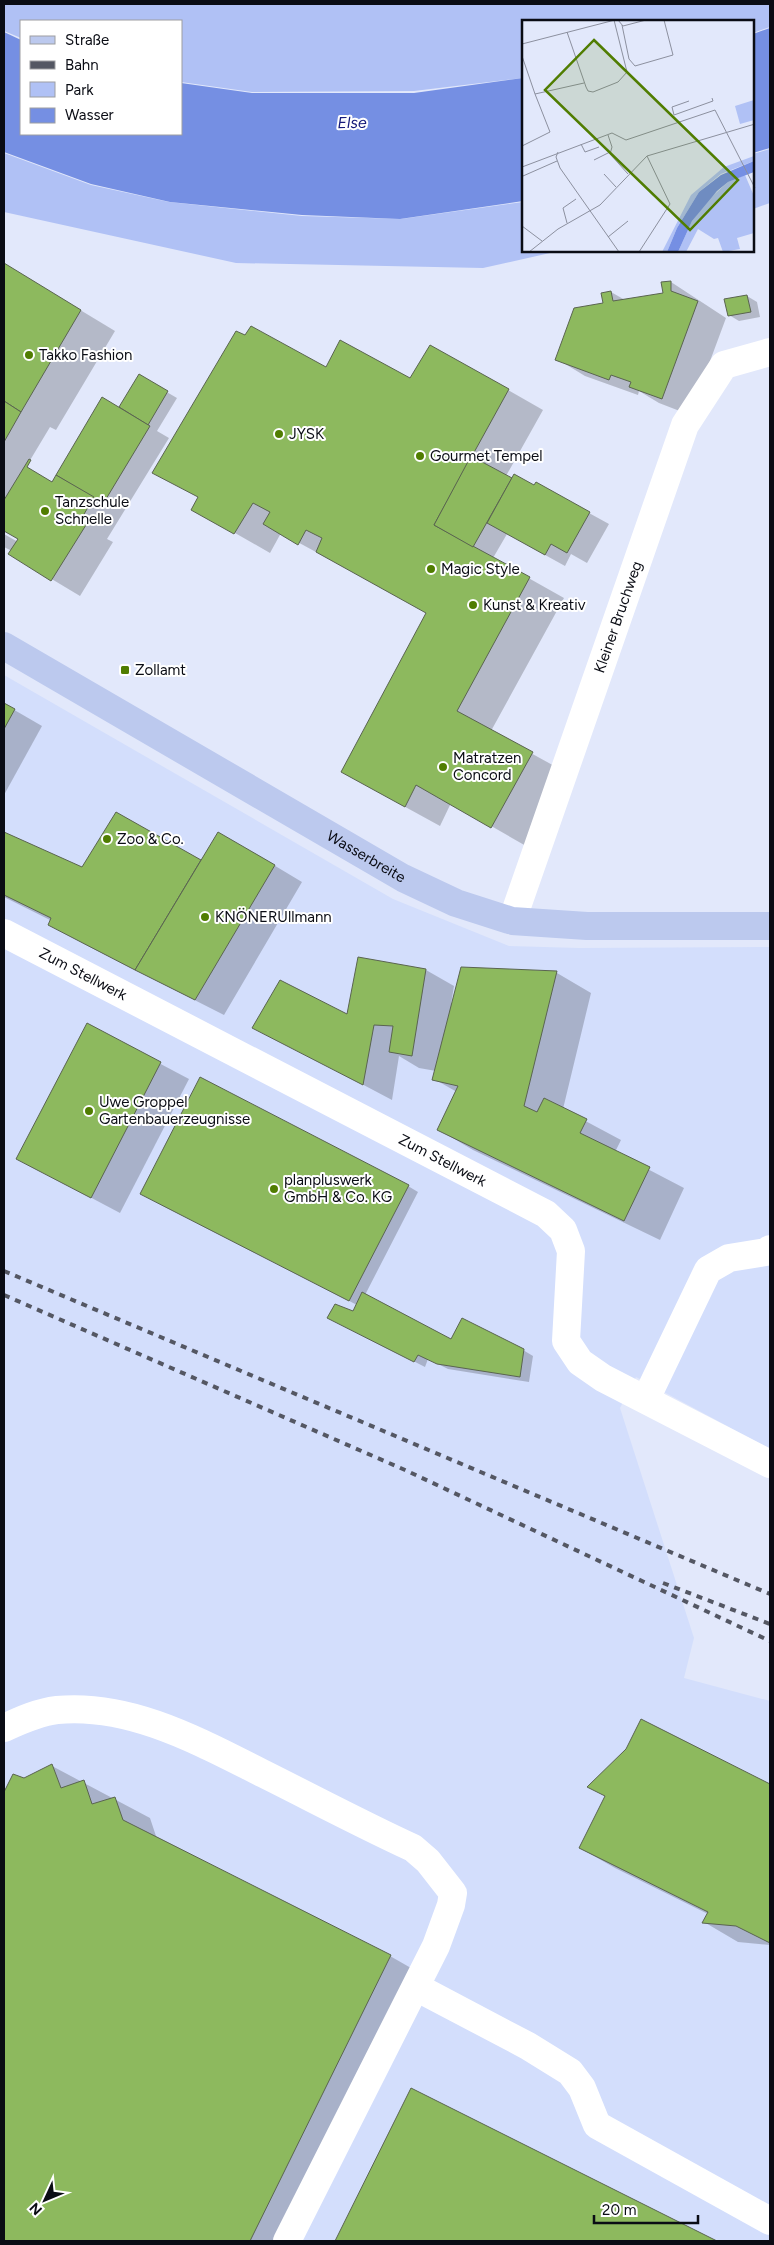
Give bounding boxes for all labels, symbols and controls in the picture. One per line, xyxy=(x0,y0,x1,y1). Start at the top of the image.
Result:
legend xyxy=(20,20,182,135)
inset map xyxy=(522,20,754,252)
text: Straße xyxy=(65,31,109,49)
text: Bahn xyxy=(65,56,99,74)
text: Park xyxy=(65,81,94,99)
text: Wasser xyxy=(65,106,114,124)
water label: Else xyxy=(337,113,367,132)
place label: Takko Fashion xyxy=(39,346,132,364)
marker: Takko Fashion xyxy=(23,349,35,361)
place label: JYSK xyxy=(289,425,325,443)
marker: JYSK xyxy=(273,428,285,440)
place label: Gourmet Tempel xyxy=(430,447,543,465)
marker: Gourmet Tempel xyxy=(414,450,426,462)
place label: Tanzschule Schnelle xyxy=(55,493,129,528)
marker: Tanzschule Schnelle xyxy=(39,505,51,517)
street label: Kleiner Bruchweg xyxy=(590,559,646,675)
place label: Magic Style xyxy=(441,560,520,578)
marker: Magic Style xyxy=(425,563,437,575)
place label: Kunst & Kreativ xyxy=(483,596,586,614)
marker: Kunst & Kreativ xyxy=(467,599,479,611)
place label: Zollamt xyxy=(135,661,186,679)
marker: Zollamt xyxy=(119,664,131,676)
place label: Matratzen Concord xyxy=(453,749,521,784)
marker: Matratzen Concord xyxy=(437,761,449,773)
street label: Wasserbreite xyxy=(324,827,409,887)
place label: Zoo & Co. xyxy=(117,830,184,848)
marker: Zoo & Co. xyxy=(101,833,113,845)
place label: KNÖNERUllmann xyxy=(215,908,332,926)
marker: KNÖNERUllmann xyxy=(199,911,211,923)
street label: Zum Stellwerk xyxy=(36,944,131,1004)
place label: Uwe Groppel Gartenbauerzeugnisse xyxy=(99,1093,250,1128)
marker: Uwe Groppel Gartenbauerzeugnisse xyxy=(83,1105,95,1117)
street label: Zum Stellwerk xyxy=(396,1130,490,1191)
place label: planpluswerk GmbH & Co. KG xyxy=(284,1171,392,1206)
marker: planpluswerk GmbH & Co. KG xyxy=(268,1183,280,1195)
north arrow xyxy=(20,2175,70,2225)
scale bar xyxy=(594,2192,698,2224)
text: N xyxy=(26,2199,46,2218)
text: 20 m xyxy=(602,2201,636,2219)

